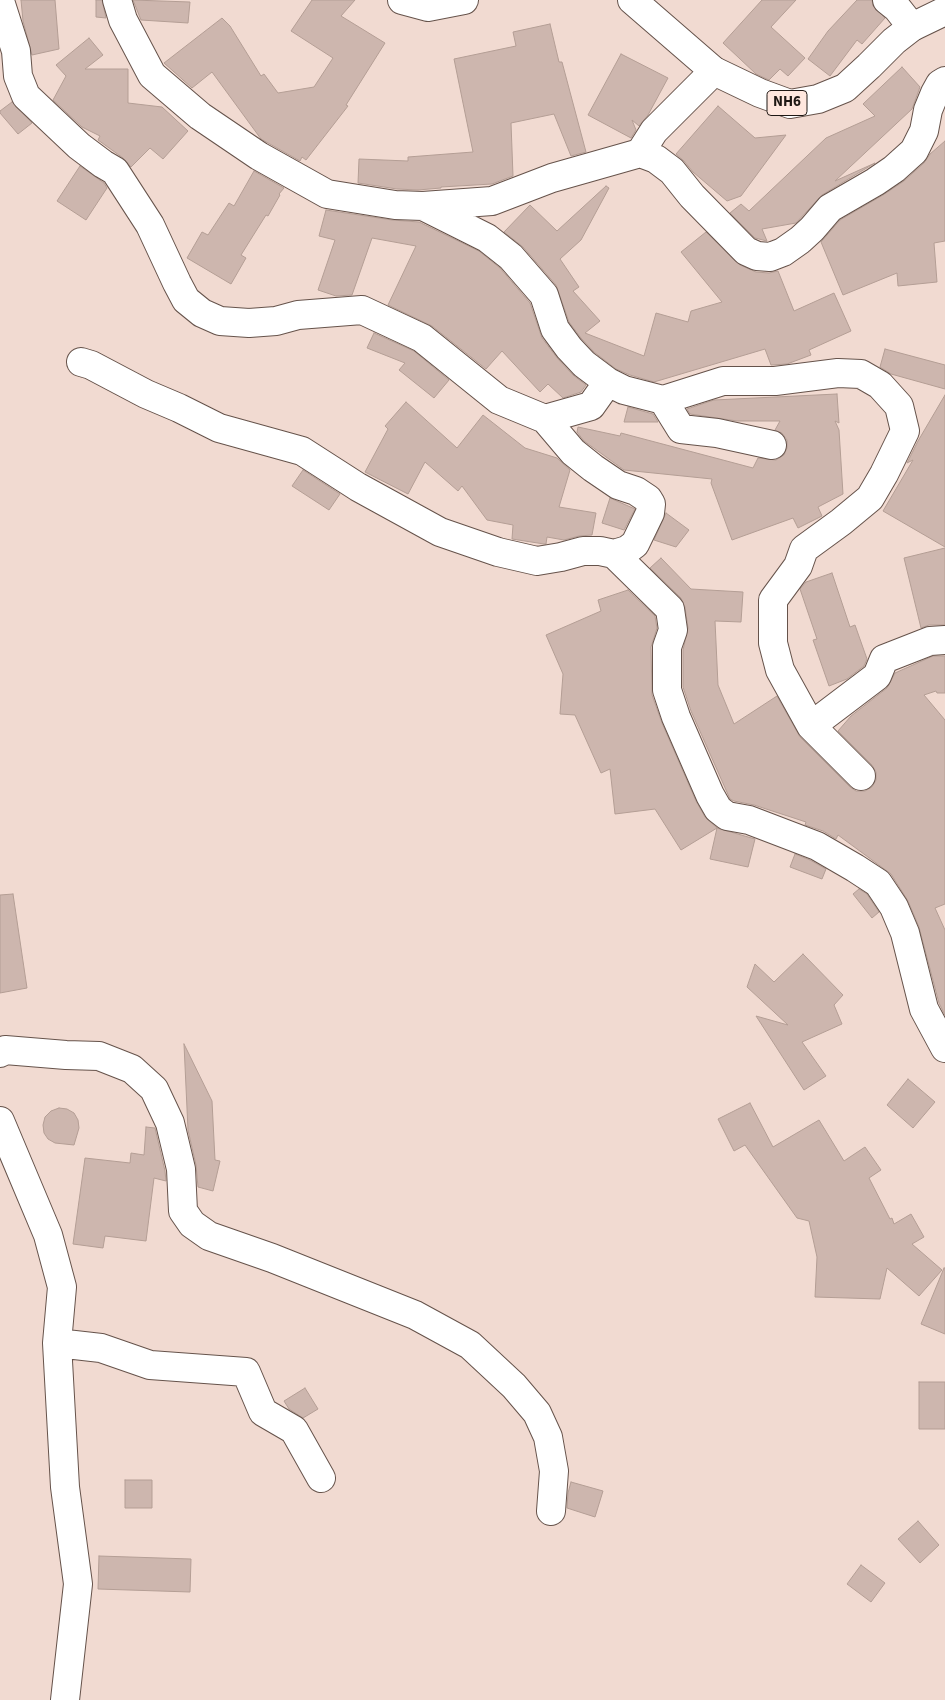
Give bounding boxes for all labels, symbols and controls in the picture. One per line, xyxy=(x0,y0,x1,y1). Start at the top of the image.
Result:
road number: NH6 xyxy=(767,90,807,116)

